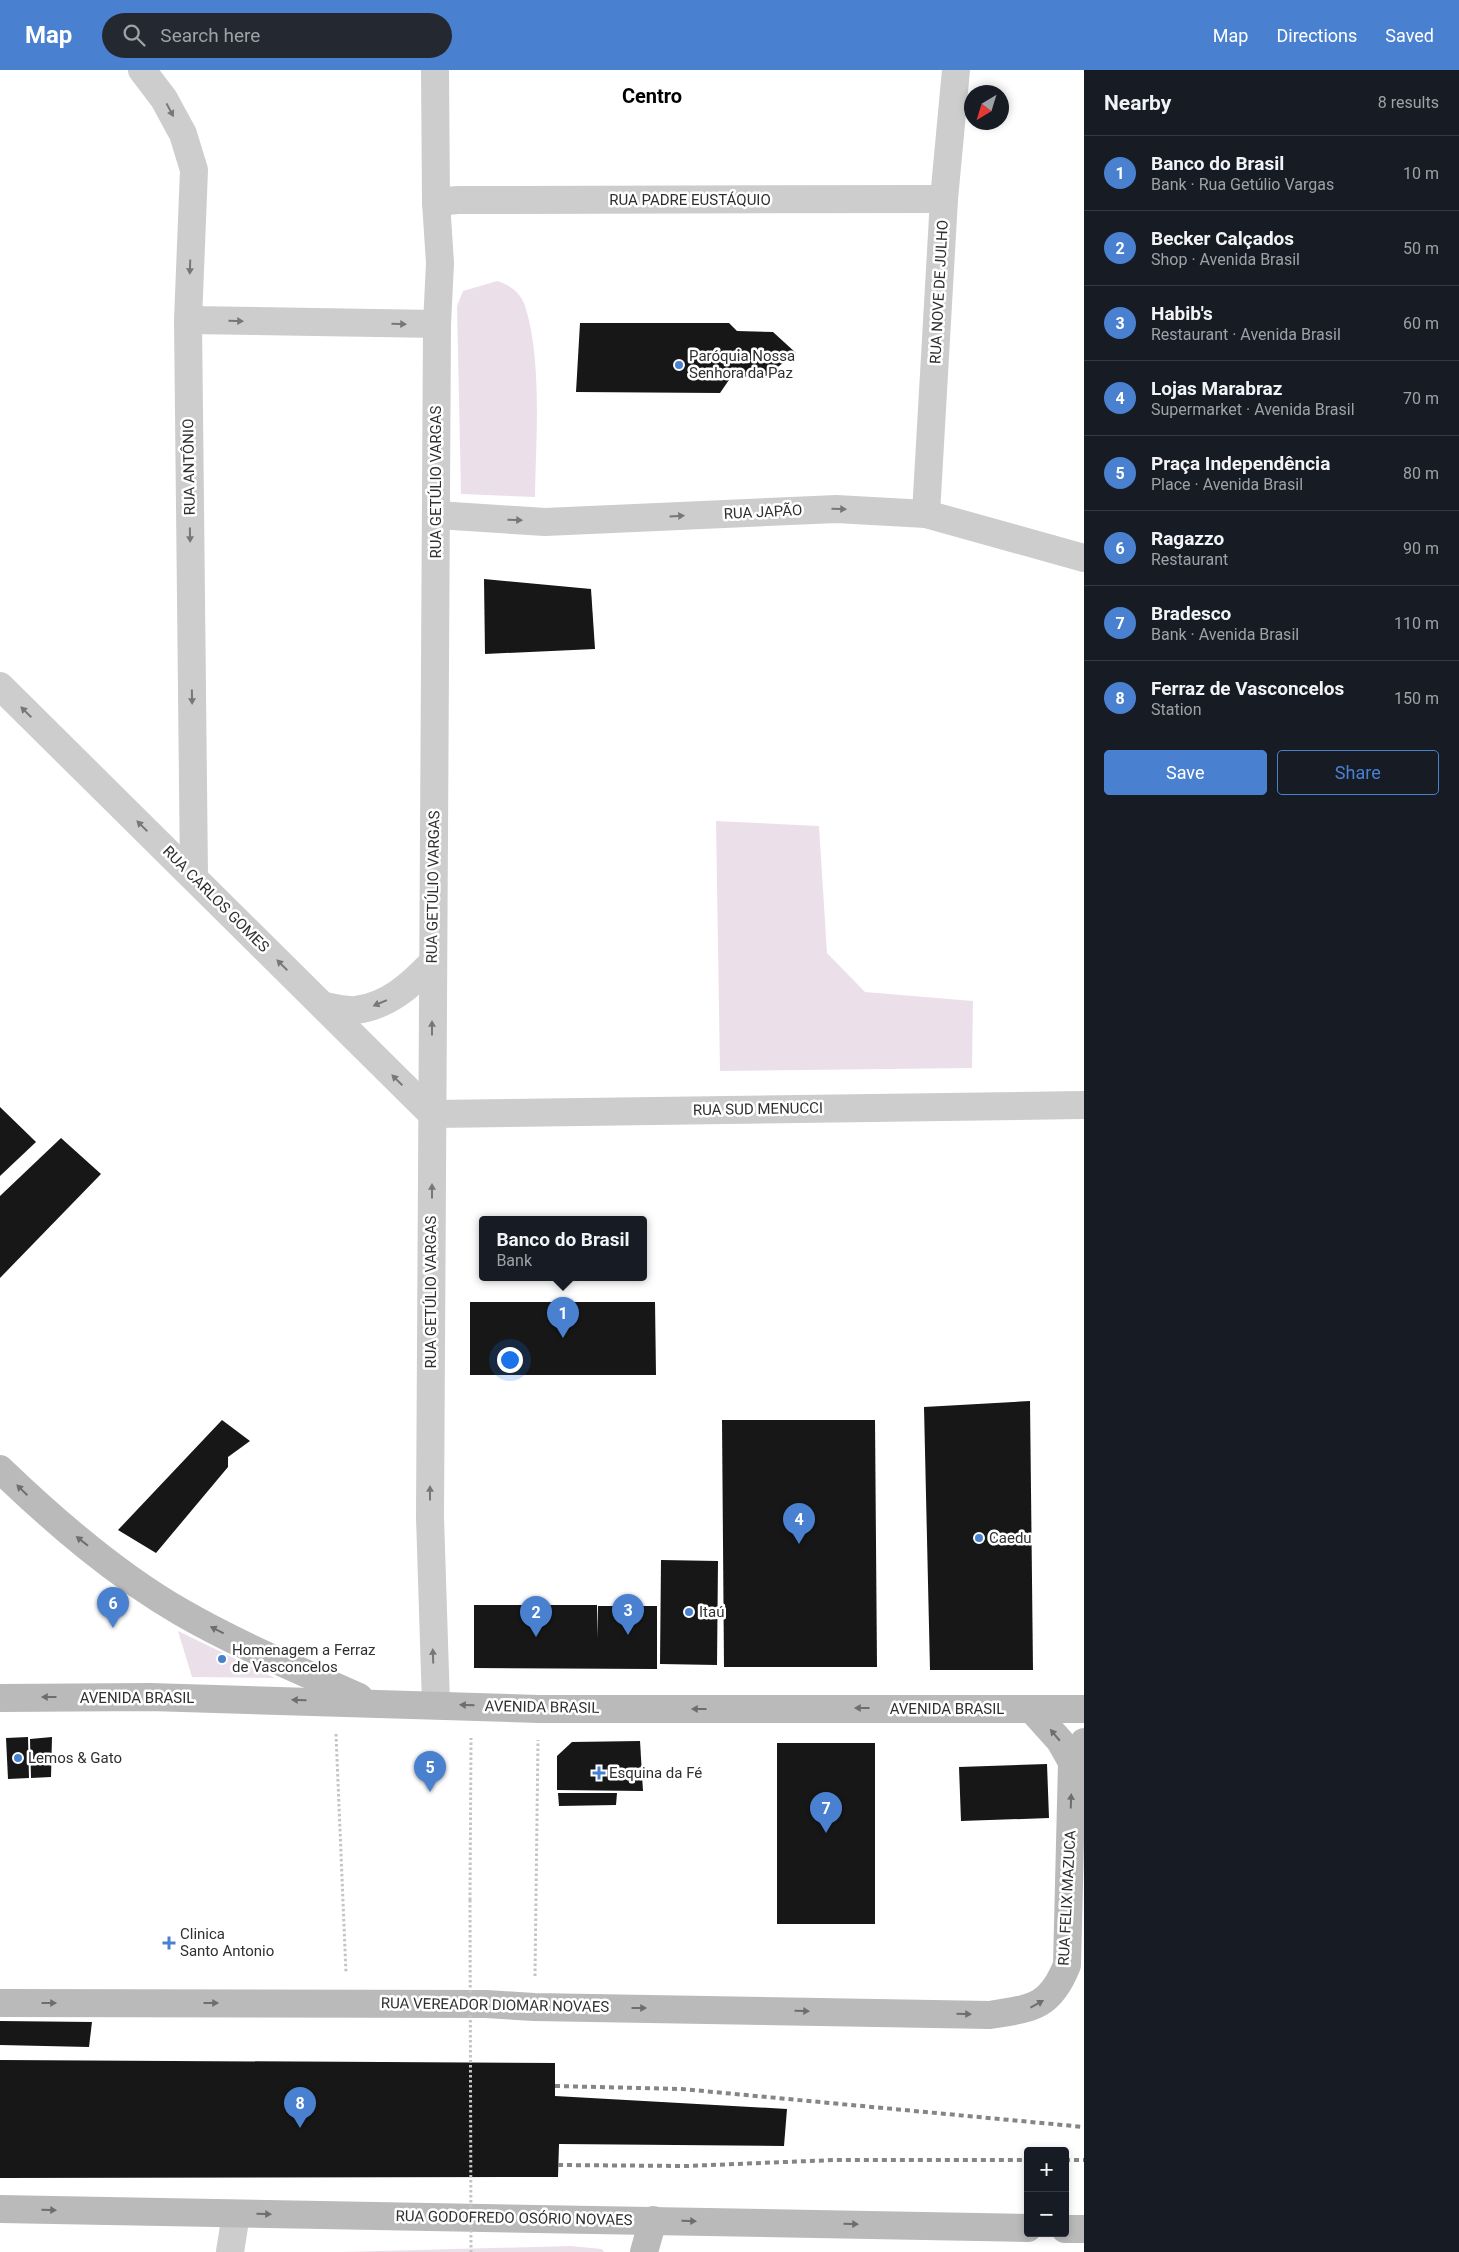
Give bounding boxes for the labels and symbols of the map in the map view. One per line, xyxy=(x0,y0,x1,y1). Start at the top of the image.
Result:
district label: Centro xyxy=(622,84,682,108)
north arrow xyxy=(964,85,1009,130)
one-way arrow xyxy=(166,103,174,117)
street label: RUA PADRE EUSTÁQUIO xyxy=(609,191,771,209)
street label: RUA NOVE DE JULHO xyxy=(926,220,952,364)
one-way arrow xyxy=(186,260,194,276)
one-way arrow xyxy=(229,317,245,325)
one-way arrow xyxy=(391,320,407,328)
place label: Paróquia Nossa Senhora da Paz xyxy=(689,347,795,382)
marker: Paróquia Nossa Senhora da Paz xyxy=(673,359,685,371)
street label: RUA GETÚLIO VARGAS xyxy=(427,405,445,559)
street label: RUA ANTÔNIO xyxy=(179,418,199,516)
street label: RUA JAPÃO xyxy=(723,501,803,523)
one-way arrow xyxy=(831,505,847,513)
one-way arrow xyxy=(669,511,685,519)
one-way arrow xyxy=(507,517,523,525)
one-way arrow xyxy=(186,527,194,543)
one-way arrow xyxy=(188,690,196,706)
one-way arrow xyxy=(21,706,33,718)
street label: RUA GETÚLIO VARGAS xyxy=(423,810,443,964)
one-way arrow xyxy=(136,820,148,832)
street label: RUA CARLOS GOMES xyxy=(159,842,273,956)
one-way arrow xyxy=(277,959,289,971)
one-way arrow xyxy=(373,999,387,1007)
one-way arrow xyxy=(428,1020,436,1036)
one-way arrow xyxy=(392,1074,404,1086)
street label: RUA SUD MENUCCI xyxy=(693,1099,823,1119)
one-way arrow xyxy=(428,1182,436,1198)
street label: RUA GETÚLIO VARGAS xyxy=(422,1215,440,1369)
pin: 1 xyxy=(547,1297,579,1338)
your location xyxy=(497,1347,523,1373)
one-way arrow xyxy=(16,1484,28,1496)
one-way arrow xyxy=(426,1485,434,1501)
pin: 4 xyxy=(783,1503,815,1544)
place label: Caedu xyxy=(989,1529,1032,1547)
marker: Caedu xyxy=(973,1532,985,1544)
one-way arrow xyxy=(76,1535,89,1546)
pin: 6 xyxy=(97,1587,129,1628)
pin: 3 xyxy=(612,1594,644,1635)
pin: 2 xyxy=(520,1596,552,1637)
place label: Itaú xyxy=(699,1603,724,1621)
marker: Itaú xyxy=(683,1606,695,1618)
one-way arrow xyxy=(209,1626,224,1634)
place label: Homenagem a Ferraz de Vasconcelos xyxy=(232,1641,376,1676)
one-way arrow xyxy=(429,1647,437,1663)
marker: Homenagem a Ferraz de Vasconcelos xyxy=(216,1653,228,1665)
street label: AVENIDA BRASIL xyxy=(80,1689,194,1707)
one-way arrow xyxy=(41,1693,57,1701)
one-way arrow xyxy=(291,1696,307,1704)
street label: AVENIDA BRASIL xyxy=(485,1697,599,1717)
street label: AVENIDA BRASIL xyxy=(890,1700,1004,1718)
one-way arrow xyxy=(459,1701,475,1709)
one-way arrow xyxy=(854,1704,870,1712)
one-way arrow xyxy=(691,1705,707,1713)
one-way arrow xyxy=(1049,1729,1060,1742)
place label: Lemos & Gato xyxy=(28,1749,122,1767)
pin: 5 xyxy=(414,1751,446,1792)
marker: Lemos & Gato xyxy=(12,1752,24,1764)
place label: Esquina da Fé xyxy=(609,1764,702,1782)
marker: Esquina da Fé xyxy=(593,1767,605,1779)
pin: 7 xyxy=(810,1792,842,1833)
one-way arrow xyxy=(1067,1792,1075,1808)
street label: RUA FELIX MAZUCA xyxy=(1054,1830,1080,1966)
place label: Clinica Santo Antonio xyxy=(180,1925,274,1960)
marker: Clinica Santo Antonio xyxy=(162,1936,176,1950)
street label: RUA VEREADOR DIOMAR NOVAES xyxy=(381,1994,609,2016)
one-way arrow xyxy=(41,1999,57,2007)
one-way arrow xyxy=(203,1999,219,2007)
one-way arrow xyxy=(1030,2000,1045,2008)
one-way arrow xyxy=(631,2004,647,2012)
one-way arrow xyxy=(794,2007,810,2015)
one-way arrow xyxy=(956,2010,972,2018)
pin: 8 xyxy=(284,2087,316,2128)
one-way arrow xyxy=(41,2206,57,2214)
street label: RUA GODOFREDO OSÓRIO NOVAES xyxy=(395,2207,633,2229)
one-way arrow xyxy=(256,2210,272,2218)
one-way arrow xyxy=(681,2217,697,2225)
one-way arrow xyxy=(843,2220,859,2228)

